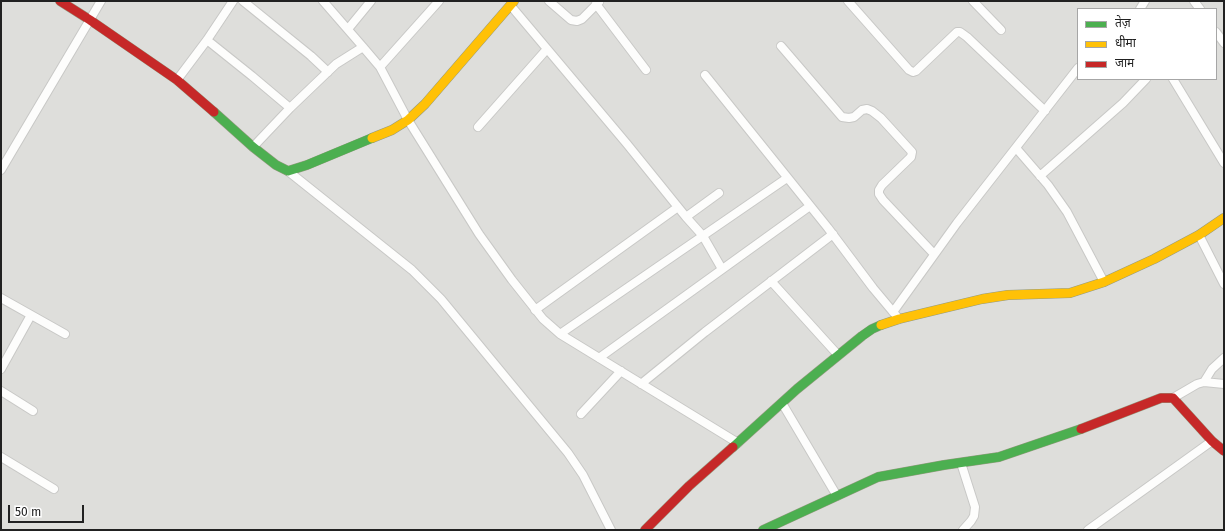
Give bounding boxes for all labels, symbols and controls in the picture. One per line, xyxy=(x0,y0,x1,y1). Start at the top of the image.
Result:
legend xyxy=(1077,8,1217,80)
text: तेज़ xyxy=(1115,16,1131,30)
text: धीमा xyxy=(1115,36,1136,50)
text: जाम xyxy=(1115,56,1134,70)
scale bar xyxy=(10,497,86,523)
text: 50 m xyxy=(15,505,41,519)

